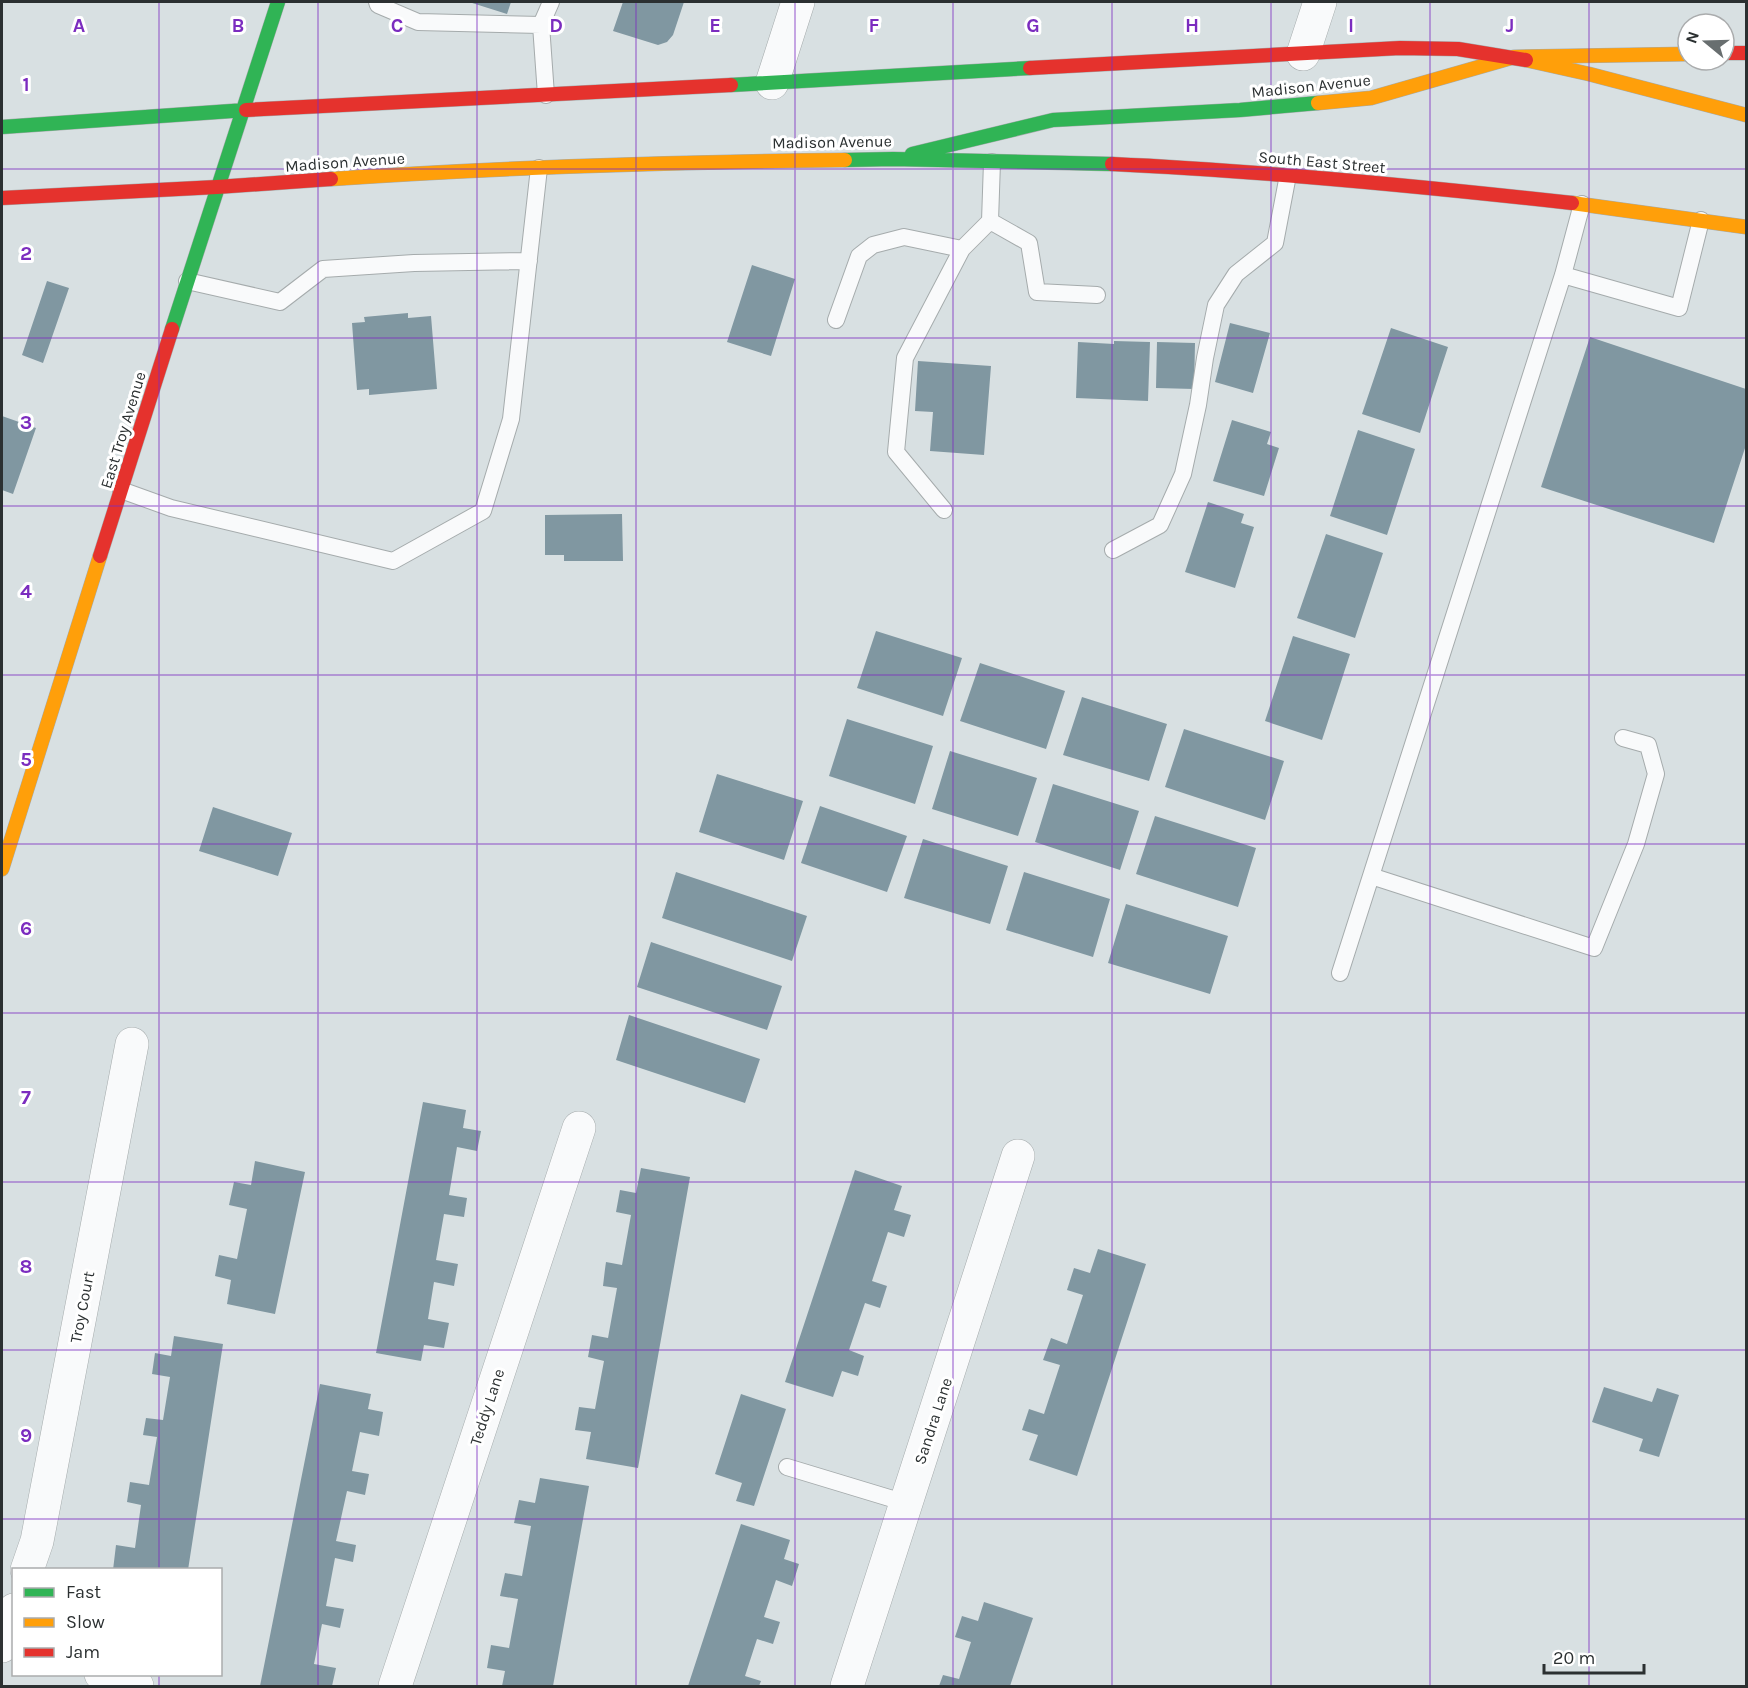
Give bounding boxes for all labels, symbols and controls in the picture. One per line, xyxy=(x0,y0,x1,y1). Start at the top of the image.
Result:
north arrow xyxy=(1676,12,1736,72)
text: A xyxy=(73,14,86,37)
text: B xyxy=(232,14,244,37)
text: C xyxy=(391,14,403,37)
text: D xyxy=(549,14,563,37)
text: E xyxy=(709,14,721,37)
text: F xyxy=(869,14,880,37)
text: G xyxy=(1026,14,1040,37)
text: H xyxy=(1185,14,1199,37)
text: I xyxy=(1348,14,1354,37)
text: J xyxy=(1506,14,1514,37)
text: N xyxy=(1681,29,1703,46)
street label: Madison Avenue xyxy=(1250,70,1372,102)
text: 1 xyxy=(22,73,30,96)
street label: Madison Avenue xyxy=(772,131,892,153)
street label: South East Street xyxy=(1258,147,1386,177)
street label: Madison Avenue xyxy=(285,148,405,176)
text: 2 xyxy=(20,242,32,265)
street label: East Troy Avenue xyxy=(96,369,150,491)
text: 3 xyxy=(20,411,32,434)
text: 4 xyxy=(20,580,32,603)
text: 5 xyxy=(20,748,32,771)
text: 6 xyxy=(20,917,32,940)
text: 7 xyxy=(21,1086,31,1109)
text: 8 xyxy=(20,1255,32,1278)
street label: Troy Court xyxy=(66,1270,98,1344)
street label: Teddy Lane xyxy=(466,1366,508,1448)
street label: Sandra Lane xyxy=(910,1375,956,1467)
text: 9 xyxy=(20,1424,32,1447)
legend xyxy=(12,1568,222,1676)
text: Fast xyxy=(66,1581,101,1603)
text: Slow xyxy=(66,1611,105,1633)
scale bar xyxy=(1544,1637,1644,1675)
text: Jam xyxy=(66,1641,100,1663)
text: 20 m xyxy=(1553,1647,1595,1669)

